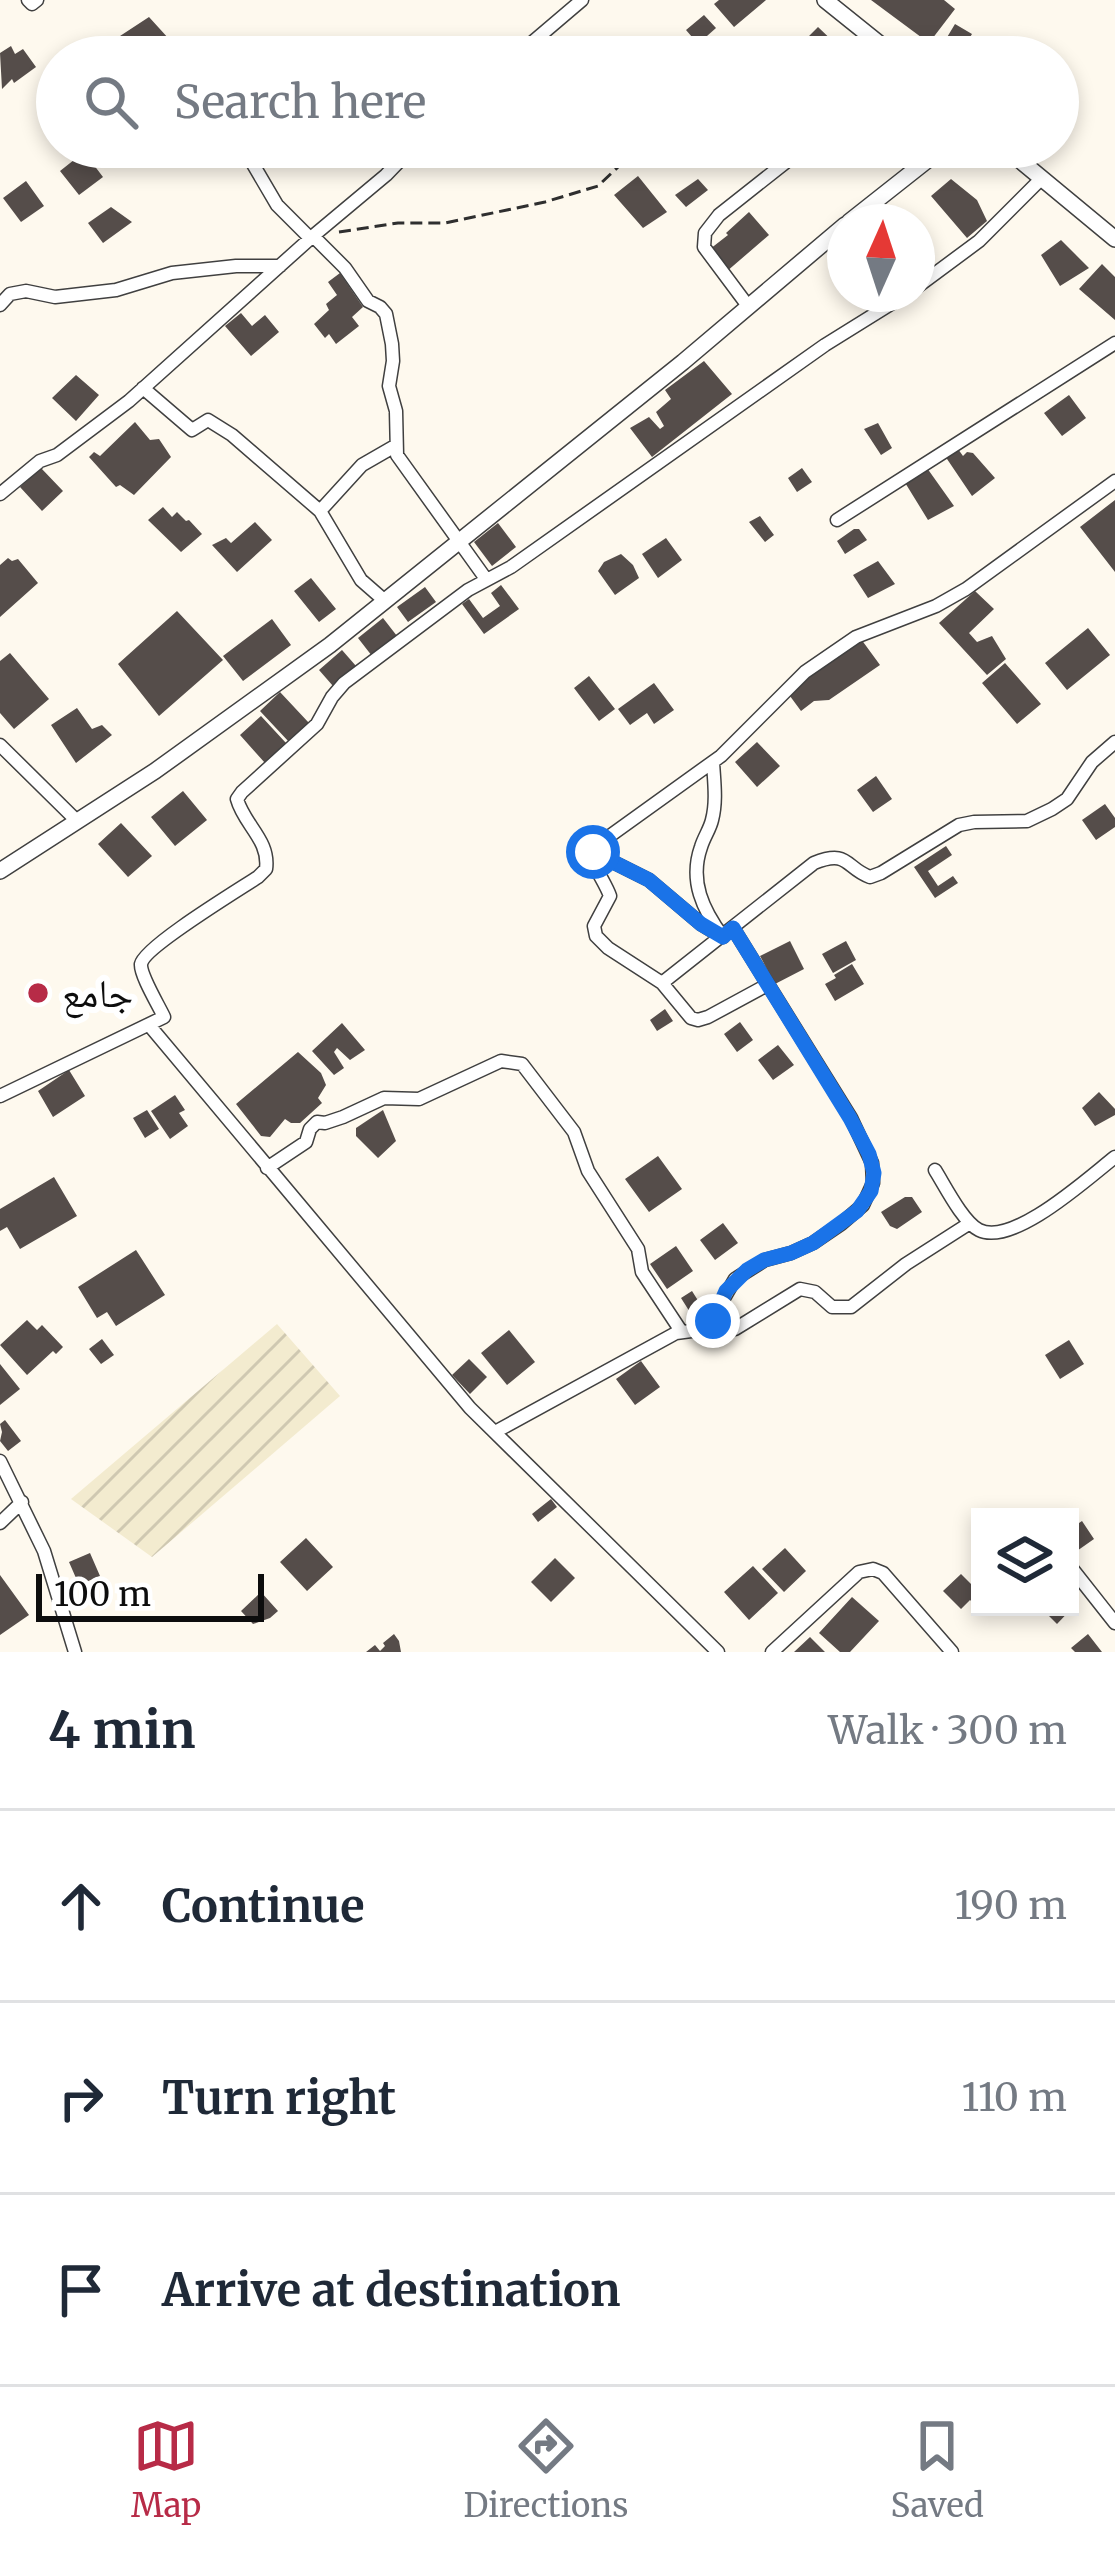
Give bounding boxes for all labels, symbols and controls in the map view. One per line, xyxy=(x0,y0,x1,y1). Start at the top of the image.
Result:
search box xyxy=(36,36,1079,168)
icon: search xyxy=(78,69,144,135)
text: Search here xyxy=(174,74,426,130)
north arrow xyxy=(827,204,935,312)
route start xyxy=(566,825,620,879)
place label: جامع xyxy=(62,969,133,1019)
marker: جامع xyxy=(25,980,51,1006)
route end xyxy=(686,1294,740,1348)
map controls xyxy=(971,1508,1079,1616)
button: layers xyxy=(971,1508,1079,1616)
scale bar xyxy=(36,1568,264,1621)
text: 100 m xyxy=(54,1574,151,1615)
text: 4 min xyxy=(48,1698,196,1762)
text: Walk · 300 m xyxy=(828,1706,1067,1755)
icon: ahead xyxy=(48,1873,114,1939)
text: Continue xyxy=(162,1878,364,1934)
text: 190 m xyxy=(955,1881,1067,1930)
icon: right xyxy=(48,2065,114,2131)
text: Turn right xyxy=(162,2070,396,2126)
text: 110 m xyxy=(962,2073,1067,2122)
icon: arrive xyxy=(48,2257,114,2323)
text: Arrive at destination xyxy=(162,2262,620,2318)
tab: Map xyxy=(131,2413,201,2526)
tab: Directions xyxy=(463,2413,628,2526)
tab: Saved xyxy=(890,2413,984,2526)

